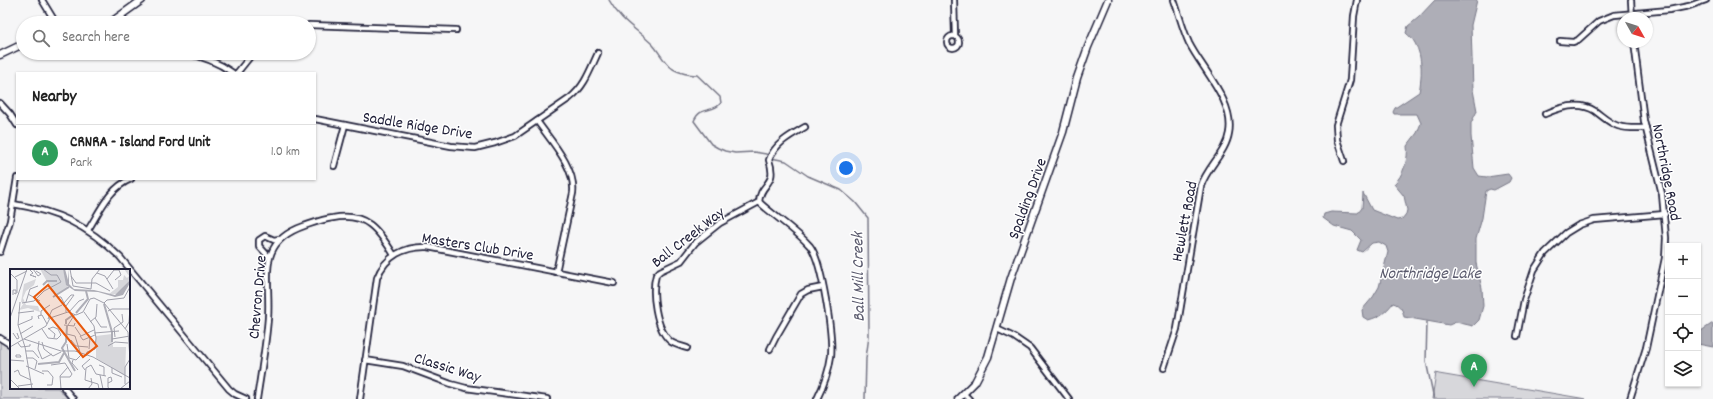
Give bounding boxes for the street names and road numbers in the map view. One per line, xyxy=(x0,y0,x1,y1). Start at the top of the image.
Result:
street label: Saddle Ridge Drive xyxy=(361,106,474,146)
street label: Northridge Road xyxy=(1645,122,1686,223)
street label: Spalding Drive xyxy=(1003,155,1054,243)
street label: Hewlett Road xyxy=(1166,179,1205,264)
street label: Ball Creek Way xyxy=(647,202,731,274)
street label: Masters Club Drive xyxy=(420,227,535,268)
street label: Chevron Drive xyxy=(243,254,274,340)
street label: Classic Way xyxy=(411,347,484,390)

